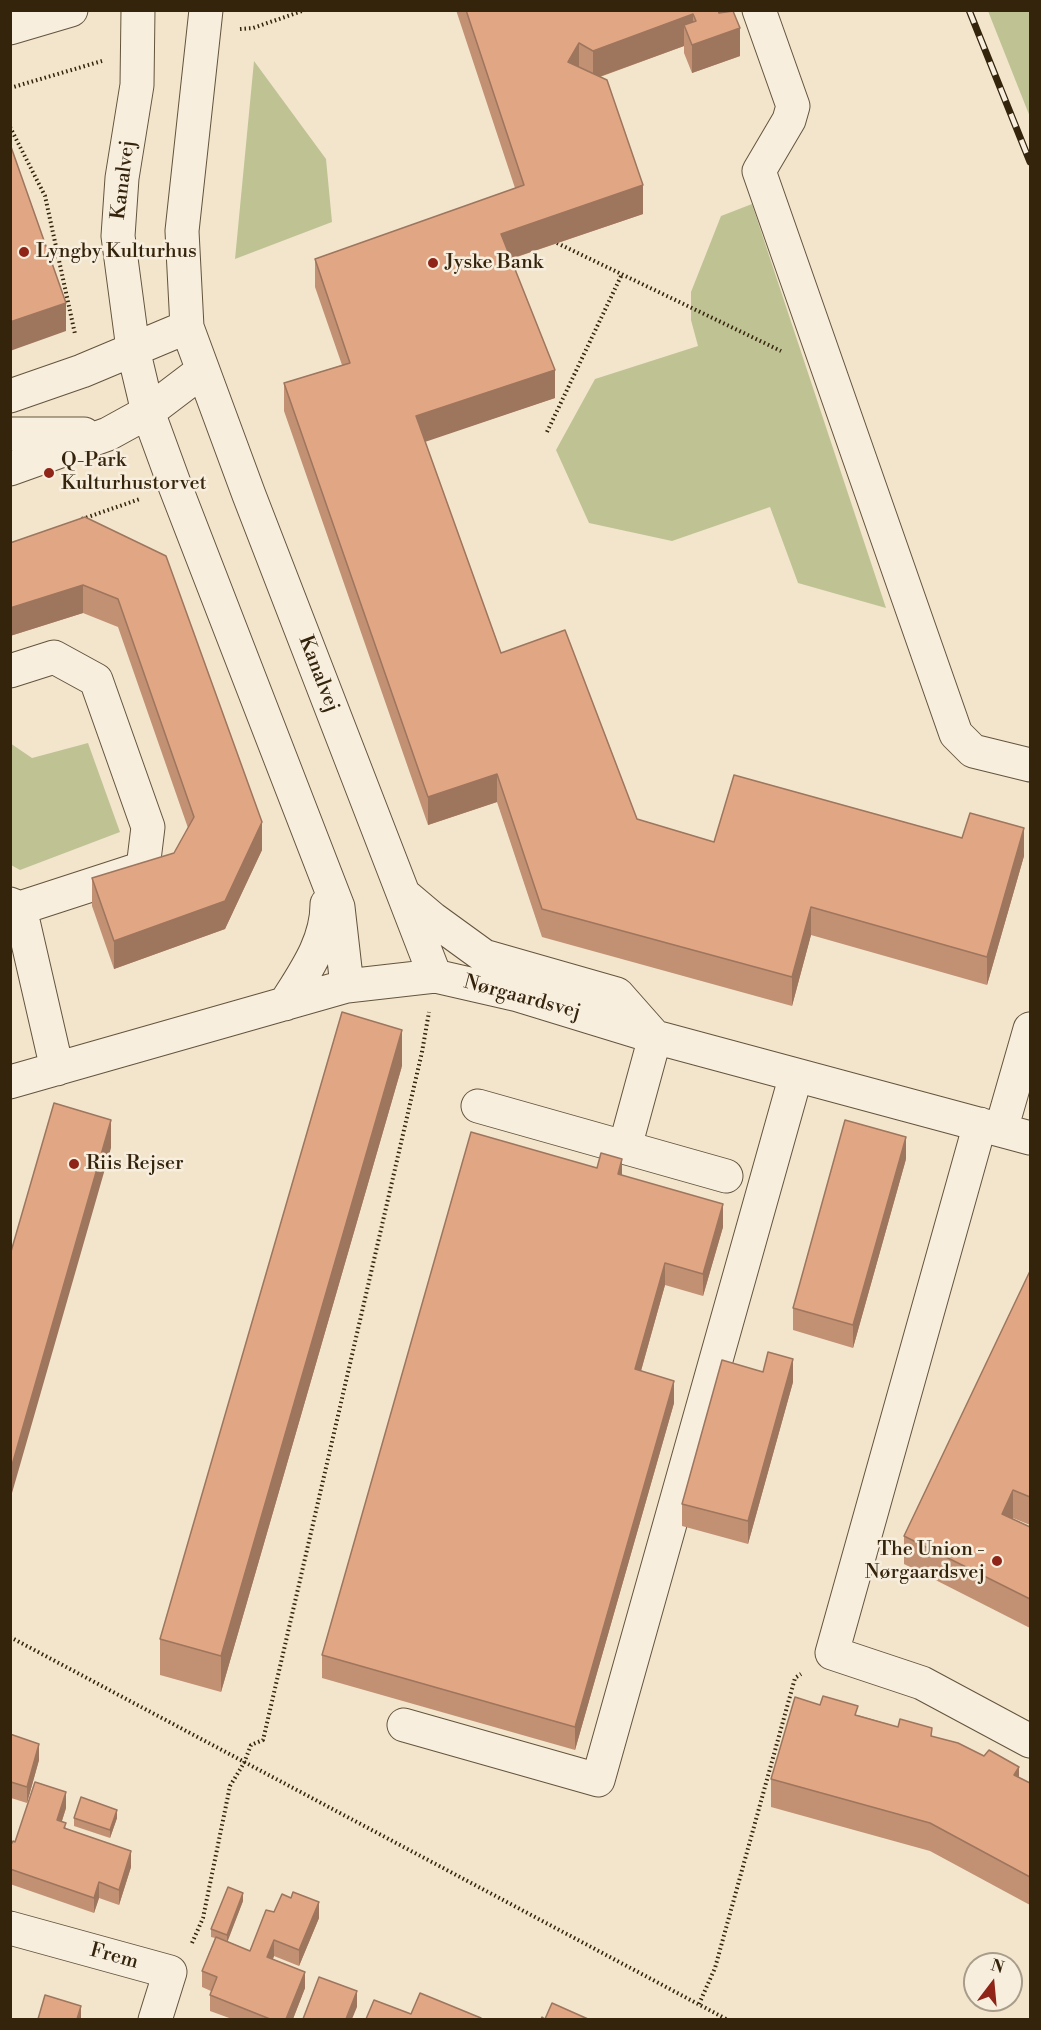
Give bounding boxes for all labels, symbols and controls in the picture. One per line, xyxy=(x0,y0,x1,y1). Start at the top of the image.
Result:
street label: Kanalvej xyxy=(107,139,141,221)
place label: Lyngby Kulturhus xyxy=(36,240,197,264)
marker: Lyngby Kulturhus xyxy=(17,245,31,259)
place label: Jyske Bank xyxy=(445,251,543,275)
marker: Jyske Bank xyxy=(426,256,440,270)
place label: Q-Park Kulturhustorvet xyxy=(61,449,207,496)
marker: Q-Park Kulturhustorvet xyxy=(42,466,56,480)
street label: Kanalvej xyxy=(292,632,344,716)
street label: Nørgaardsvej xyxy=(461,971,583,1025)
place label: Riis Rejser xyxy=(86,1152,184,1176)
marker: Riis Rejser xyxy=(67,1157,81,1171)
place label: The Union - Nørgaardsvej xyxy=(865,1538,985,1585)
marker: The Union - Nørgaardsvej xyxy=(990,1554,1004,1568)
street label: Frem xyxy=(87,1939,141,1975)
north arrow xyxy=(963,1952,1023,2012)
text: N xyxy=(989,1955,1006,1978)

